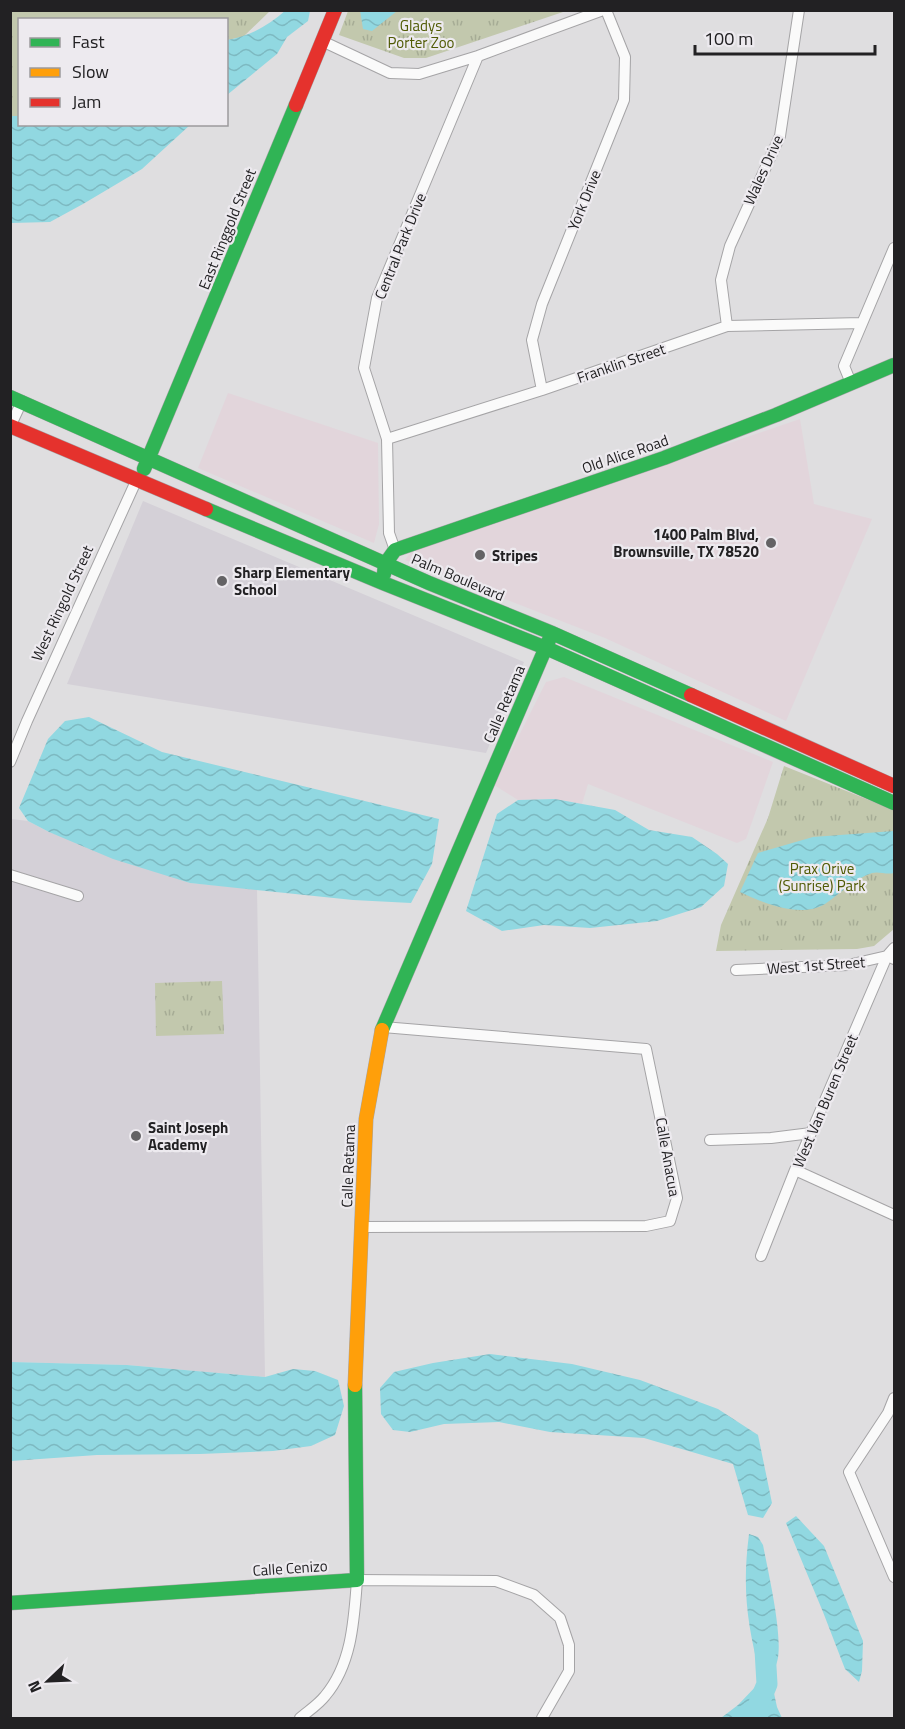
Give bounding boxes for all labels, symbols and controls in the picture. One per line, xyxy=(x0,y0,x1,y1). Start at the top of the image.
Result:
park label: Gladys Porter Zoo xyxy=(387,14,455,54)
legend xyxy=(18,18,228,126)
scale bar xyxy=(695,18,875,56)
text: 100 m xyxy=(704,25,753,52)
text: Fast xyxy=(72,28,105,55)
text: Slow xyxy=(72,58,109,85)
text: Jam xyxy=(72,88,101,115)
street label: Wales Drive xyxy=(737,131,789,209)
street label: East Ringgold Street xyxy=(192,164,262,293)
street label: York Drive xyxy=(561,166,607,234)
street label: Central Park Drive xyxy=(368,189,432,303)
street label: Franklin Street xyxy=(574,337,669,389)
street label: Old Alice Road xyxy=(579,428,671,480)
place label: 1400 Palm Blvd, Brownsville, TX 78520 xyxy=(613,523,760,563)
marker: 1400 Palm Blvd, Brownsville, TX 78520 xyxy=(764,536,778,550)
street label: West Ringold Street xyxy=(25,541,99,665)
place label: Stripes xyxy=(492,544,538,567)
street label: Palm Boulevard xyxy=(408,547,508,607)
marker: Stripes xyxy=(473,548,487,562)
place label: Sharp Elementary School xyxy=(234,561,350,601)
marker: Sharp Elementary School xyxy=(215,574,229,588)
street label: Calle Retama xyxy=(477,661,531,747)
park label: Prax Orive (Sunrise) Park xyxy=(778,857,866,897)
street label: West 1st Street xyxy=(766,950,867,980)
street label: West Van Buren Street xyxy=(786,1030,864,1171)
place label: Saint Joseph Academy xyxy=(148,1116,228,1156)
street label: Calle Anacua xyxy=(650,1116,686,1199)
street label: Calle Retama xyxy=(335,1124,361,1208)
marker: Saint Joseph Academy xyxy=(129,1129,143,1143)
street label: Calle Cenizo xyxy=(252,1554,328,1582)
north arrow xyxy=(18,1651,78,1711)
text: N xyxy=(21,1677,47,1697)

